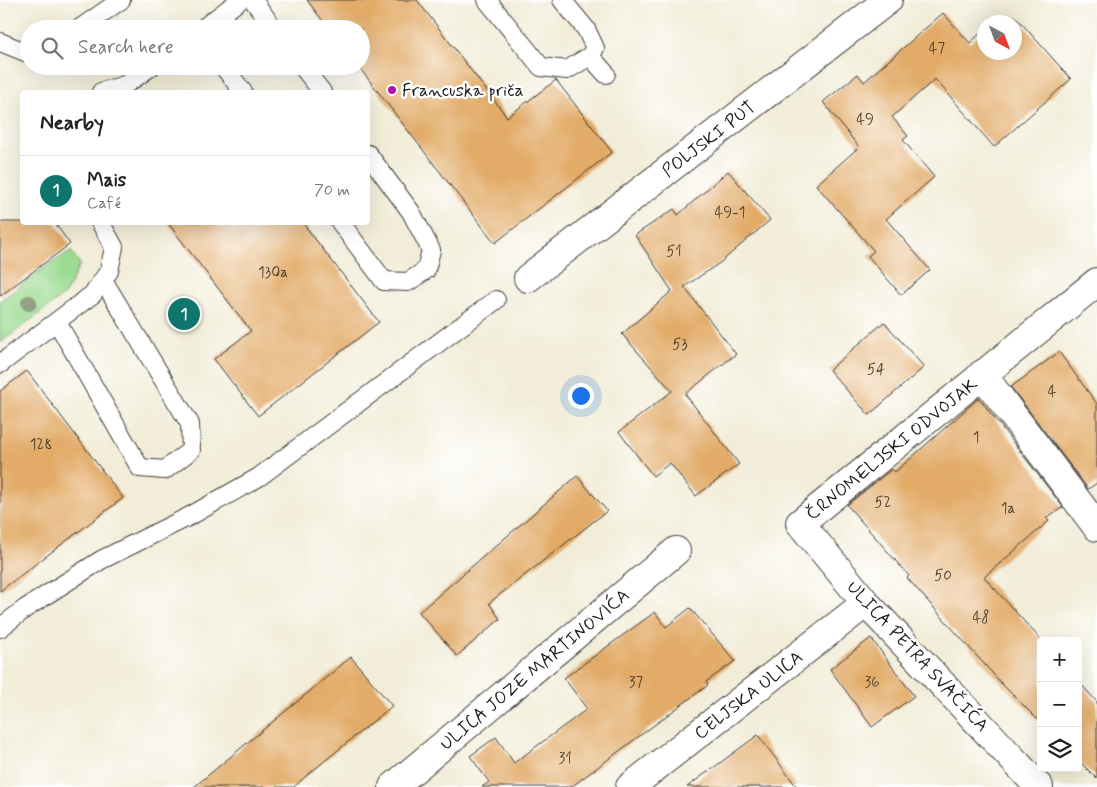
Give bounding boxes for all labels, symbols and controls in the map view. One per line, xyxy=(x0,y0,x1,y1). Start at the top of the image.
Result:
north arrow xyxy=(977,15,1022,60)
search box xyxy=(20,20,370,75)
icon: search xyxy=(38,34,66,62)
text: Search here xyxy=(78,35,174,60)
house number: 47 xyxy=(929,39,946,59)
place label: Francuska priča xyxy=(402,79,524,103)
marker: Francuska priča xyxy=(386,84,398,96)
street label: POLJSKI PUT xyxy=(657,96,761,183)
text: Nearby xyxy=(40,109,104,137)
house number: 49 xyxy=(856,110,874,130)
text: Mais xyxy=(87,168,126,193)
text: 1 xyxy=(52,180,60,201)
text: 70 m xyxy=(314,180,350,201)
text: Café xyxy=(87,193,121,214)
house number: 49-1 xyxy=(714,203,746,223)
house number: 51 xyxy=(666,242,682,262)
house number: 130a xyxy=(258,263,288,283)
pin: 1 xyxy=(168,295,200,333)
house number: 53 xyxy=(672,335,688,355)
house number: 54 xyxy=(867,360,885,380)
street label: ČRNOMELJSKI ODVOJAK xyxy=(801,373,983,526)
house number: 4 xyxy=(1048,382,1057,402)
your location xyxy=(568,383,594,409)
house number: 1 xyxy=(973,428,979,448)
house number: 128 xyxy=(30,435,52,455)
house number: 52 xyxy=(875,493,892,513)
house number: 1a xyxy=(1001,499,1015,519)
house number: 50 xyxy=(934,566,952,586)
street label: ULICA PETRA SVAČIĆA xyxy=(841,575,994,737)
street label: ULICA JOZE MARTINOVIĆA xyxy=(435,584,635,756)
house number: 48 xyxy=(973,608,989,628)
map controls xyxy=(1037,637,1082,772)
button: + xyxy=(1037,637,1082,682)
street label: CELJSKA ULICA xyxy=(690,646,808,745)
house number: 37 xyxy=(629,673,644,693)
house number: 36 xyxy=(864,673,880,693)
button: − xyxy=(1037,682,1082,727)
button: layers xyxy=(1037,727,1082,772)
house number: 31 xyxy=(558,749,572,769)

